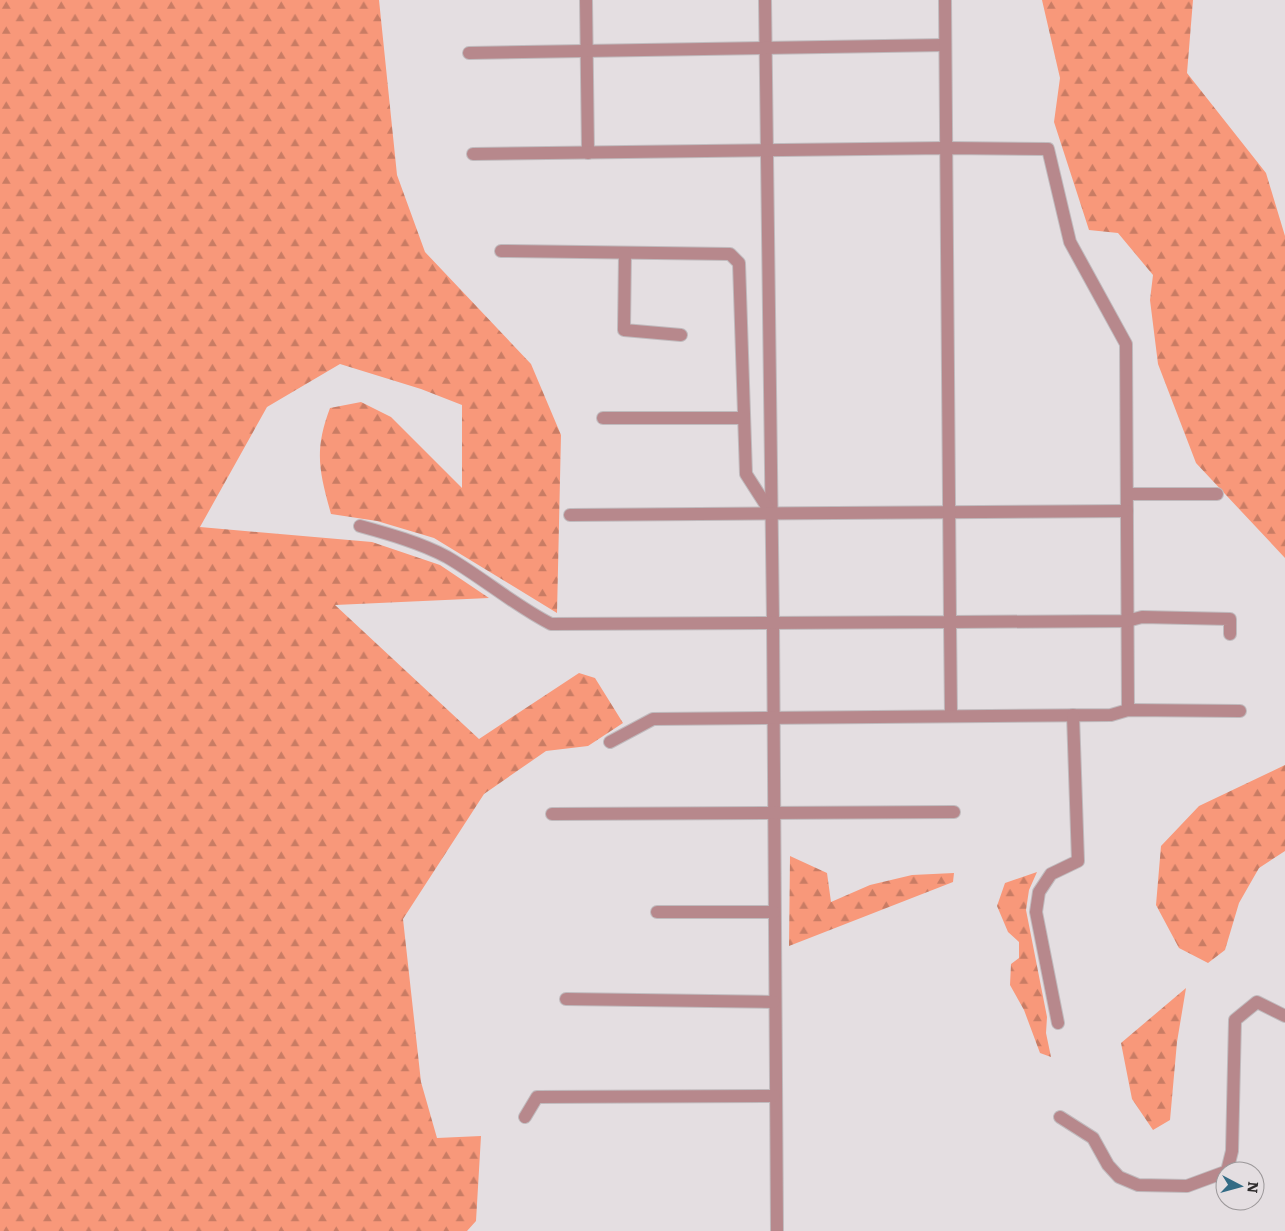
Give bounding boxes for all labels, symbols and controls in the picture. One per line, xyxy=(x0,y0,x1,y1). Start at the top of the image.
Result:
north arrow xyxy=(1215,1161,1265,1211)
text: N xyxy=(1243,1181,1264,1195)

